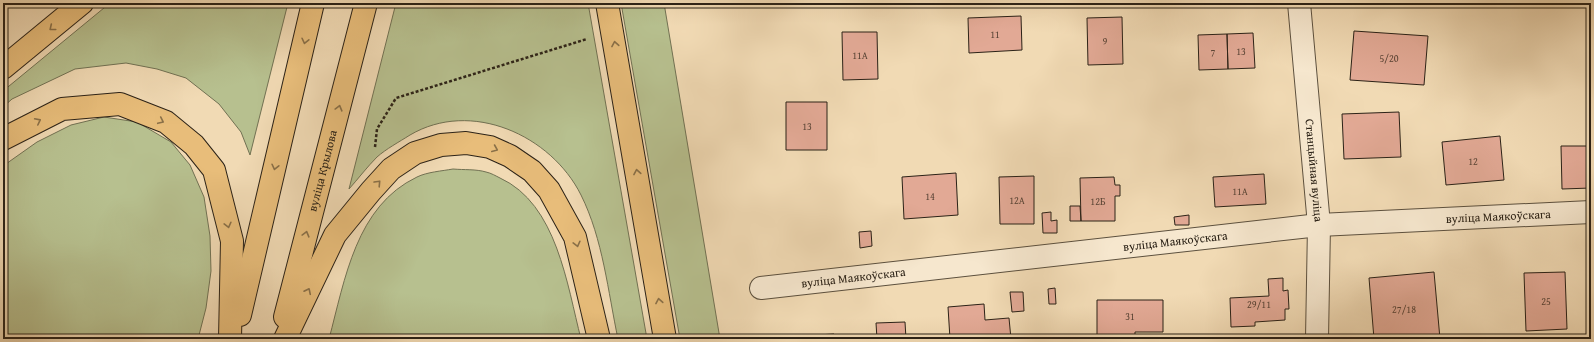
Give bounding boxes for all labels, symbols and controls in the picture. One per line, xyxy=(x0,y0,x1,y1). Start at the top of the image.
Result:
one-way arrow xyxy=(49,23,56,30)
house number: 11 xyxy=(990,27,1000,42)
house number: 9 xyxy=(1103,34,1108,49)
one-way arrow xyxy=(301,38,309,44)
one-way arrow xyxy=(611,41,619,47)
house number: 13 xyxy=(1236,44,1246,59)
house number: 7 xyxy=(1211,45,1216,60)
house number: 11А xyxy=(852,48,868,63)
house number: 5/20 xyxy=(1379,51,1399,66)
one-way arrow xyxy=(334,104,343,111)
one-way arrow xyxy=(157,116,164,124)
one-way arrow xyxy=(33,118,41,126)
street label: Станцыйная вуліца xyxy=(1301,118,1328,223)
house number: 13 xyxy=(802,119,812,134)
street label: вуліца Крылова xyxy=(304,128,341,213)
one-way arrow xyxy=(491,144,498,152)
house number: 12 xyxy=(1468,154,1478,169)
one-way arrow xyxy=(271,164,279,171)
one-way arrow xyxy=(633,169,641,176)
one-way arrow xyxy=(373,180,381,188)
house number: 11А xyxy=(1232,184,1248,199)
house number: 14 xyxy=(925,189,935,204)
house number: 12А xyxy=(1009,193,1025,208)
house number: 12Б xyxy=(1090,194,1106,209)
street label: вуліца Маякоўскага xyxy=(1445,205,1551,227)
one-way arrow xyxy=(223,221,232,228)
street label: вуліца Маякоўскага xyxy=(1122,226,1229,255)
one-way arrow xyxy=(302,230,310,237)
one-way arrow xyxy=(572,240,581,247)
street label: вуліца Маякоўскага xyxy=(800,263,907,291)
one-way arrow xyxy=(303,288,311,296)
house number: 25 xyxy=(1541,294,1551,309)
one-way arrow xyxy=(655,297,663,304)
house number: 29/11 xyxy=(1247,297,1271,312)
house number: 27/18 xyxy=(1392,302,1416,317)
house number: 31 xyxy=(1125,309,1135,324)

